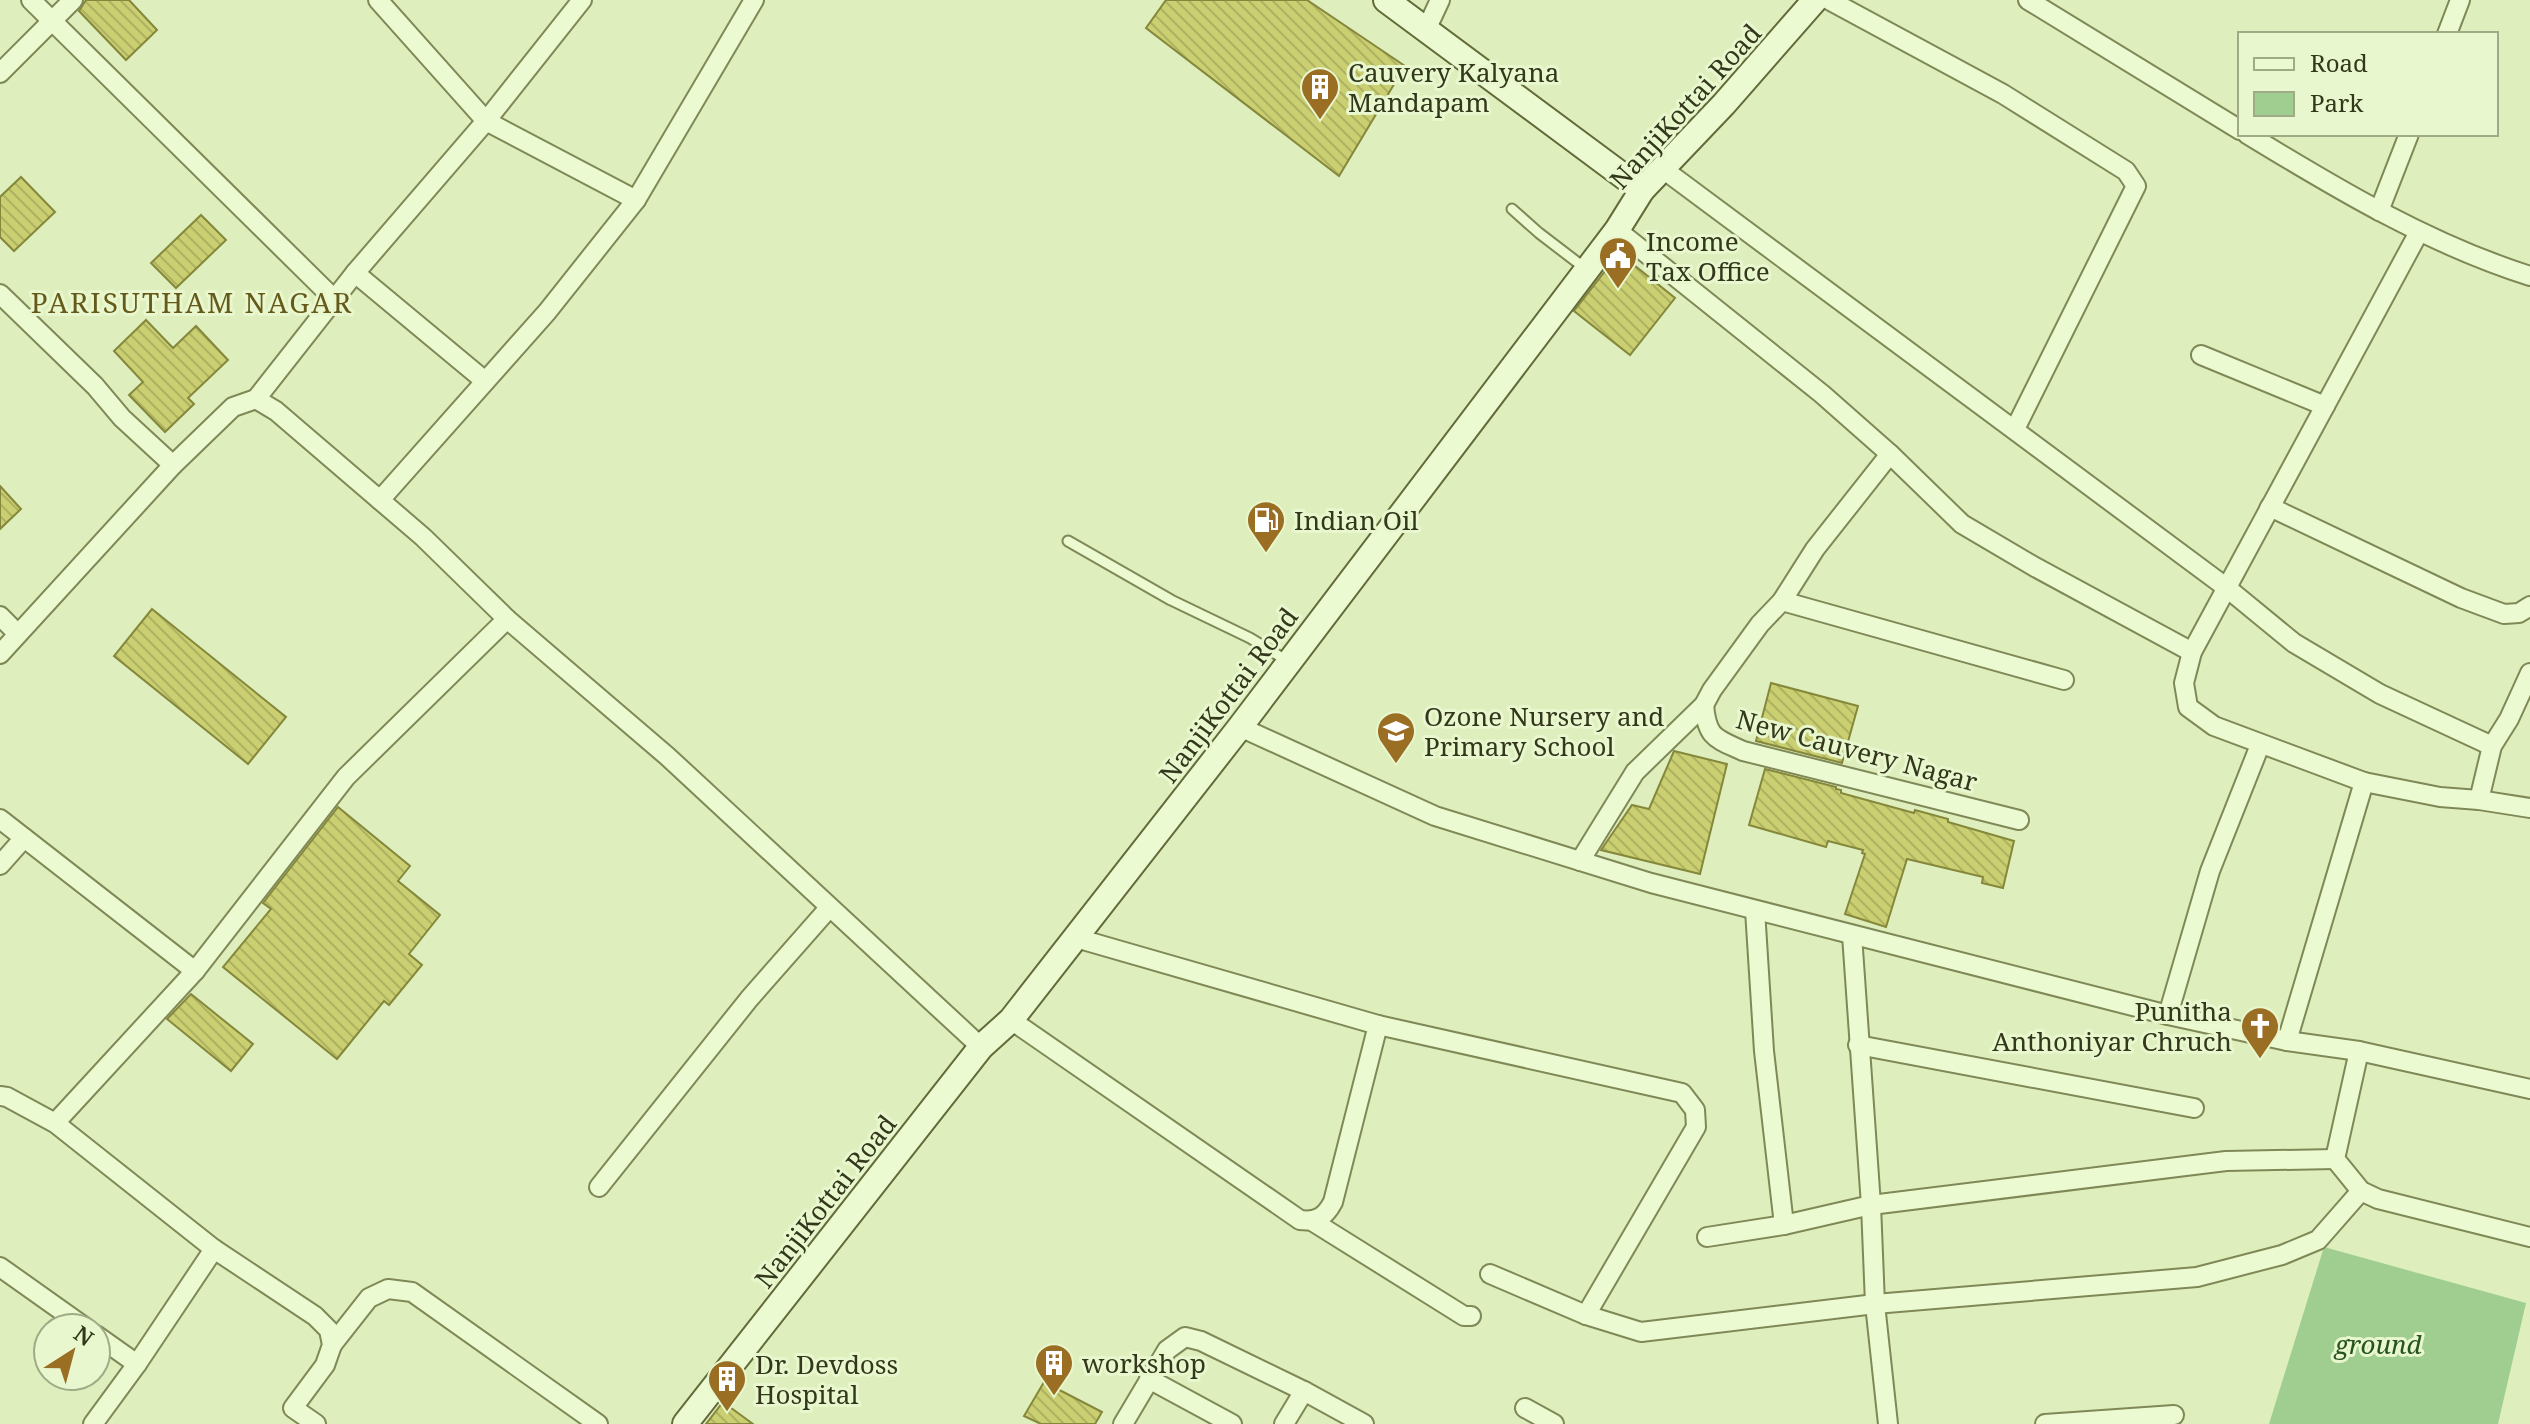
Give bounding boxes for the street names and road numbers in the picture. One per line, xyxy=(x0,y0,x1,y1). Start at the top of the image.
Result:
street label: NanjiKottai Road xyxy=(1601,16,1769,196)
street label: NanjiKottai Road xyxy=(1150,600,1306,790)
street label: New Cauvery Nagar xyxy=(1733,701,1981,799)
street label: NanjiKottai Road xyxy=(746,1107,904,1295)

